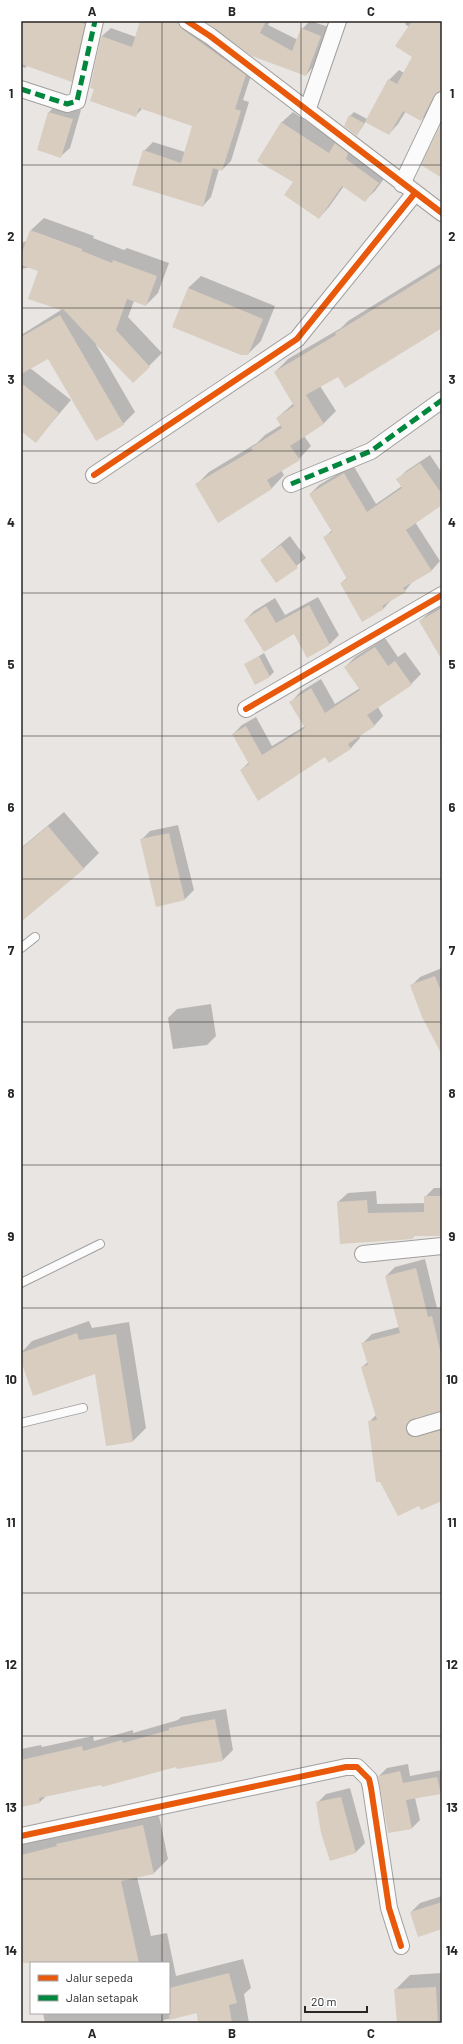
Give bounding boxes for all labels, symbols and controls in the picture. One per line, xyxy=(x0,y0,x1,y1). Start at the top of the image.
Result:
text: A xyxy=(88,3,97,19)
text: B xyxy=(228,3,236,19)
text: C xyxy=(367,3,375,19)
text: 1 xyxy=(9,85,13,101)
text: 1 xyxy=(450,85,454,101)
text: 2 xyxy=(7,228,15,244)
text: 2 xyxy=(448,228,456,244)
text: 3 xyxy=(7,371,15,387)
text: 3 xyxy=(448,371,456,387)
text: 4 xyxy=(7,514,15,530)
text: 4 xyxy=(448,514,456,530)
text: 5 xyxy=(7,656,15,672)
text: 5 xyxy=(448,656,456,672)
text: 6 xyxy=(8,799,15,815)
text: 6 xyxy=(449,799,456,815)
text: 7 xyxy=(8,942,15,958)
text: 7 xyxy=(449,942,456,958)
text: 8 xyxy=(7,1085,15,1101)
text: 8 xyxy=(448,1085,456,1101)
text: 9 xyxy=(8,1228,15,1244)
text: 9 xyxy=(449,1228,456,1244)
text: 10 xyxy=(5,1371,17,1387)
text: 10 xyxy=(446,1371,458,1387)
text: 11 xyxy=(6,1514,16,1530)
text: 11 xyxy=(447,1514,457,1530)
text: 12 xyxy=(5,1656,17,1672)
text: 12 xyxy=(446,1656,458,1672)
text: 13 xyxy=(5,1799,17,1815)
text: 13 xyxy=(446,1799,458,1815)
text: 14 xyxy=(5,1942,17,1958)
text: 14 xyxy=(446,1942,458,1958)
legend xyxy=(30,1962,170,2014)
text: Jalur sepeda xyxy=(66,1970,133,1984)
scale bar xyxy=(305,1988,367,2014)
text: Jalan setapak xyxy=(66,1990,138,2004)
text: 20 m xyxy=(311,1994,337,2008)
text: A xyxy=(88,2025,97,2041)
text: B xyxy=(228,2025,236,2041)
text: C xyxy=(367,2025,375,2041)

